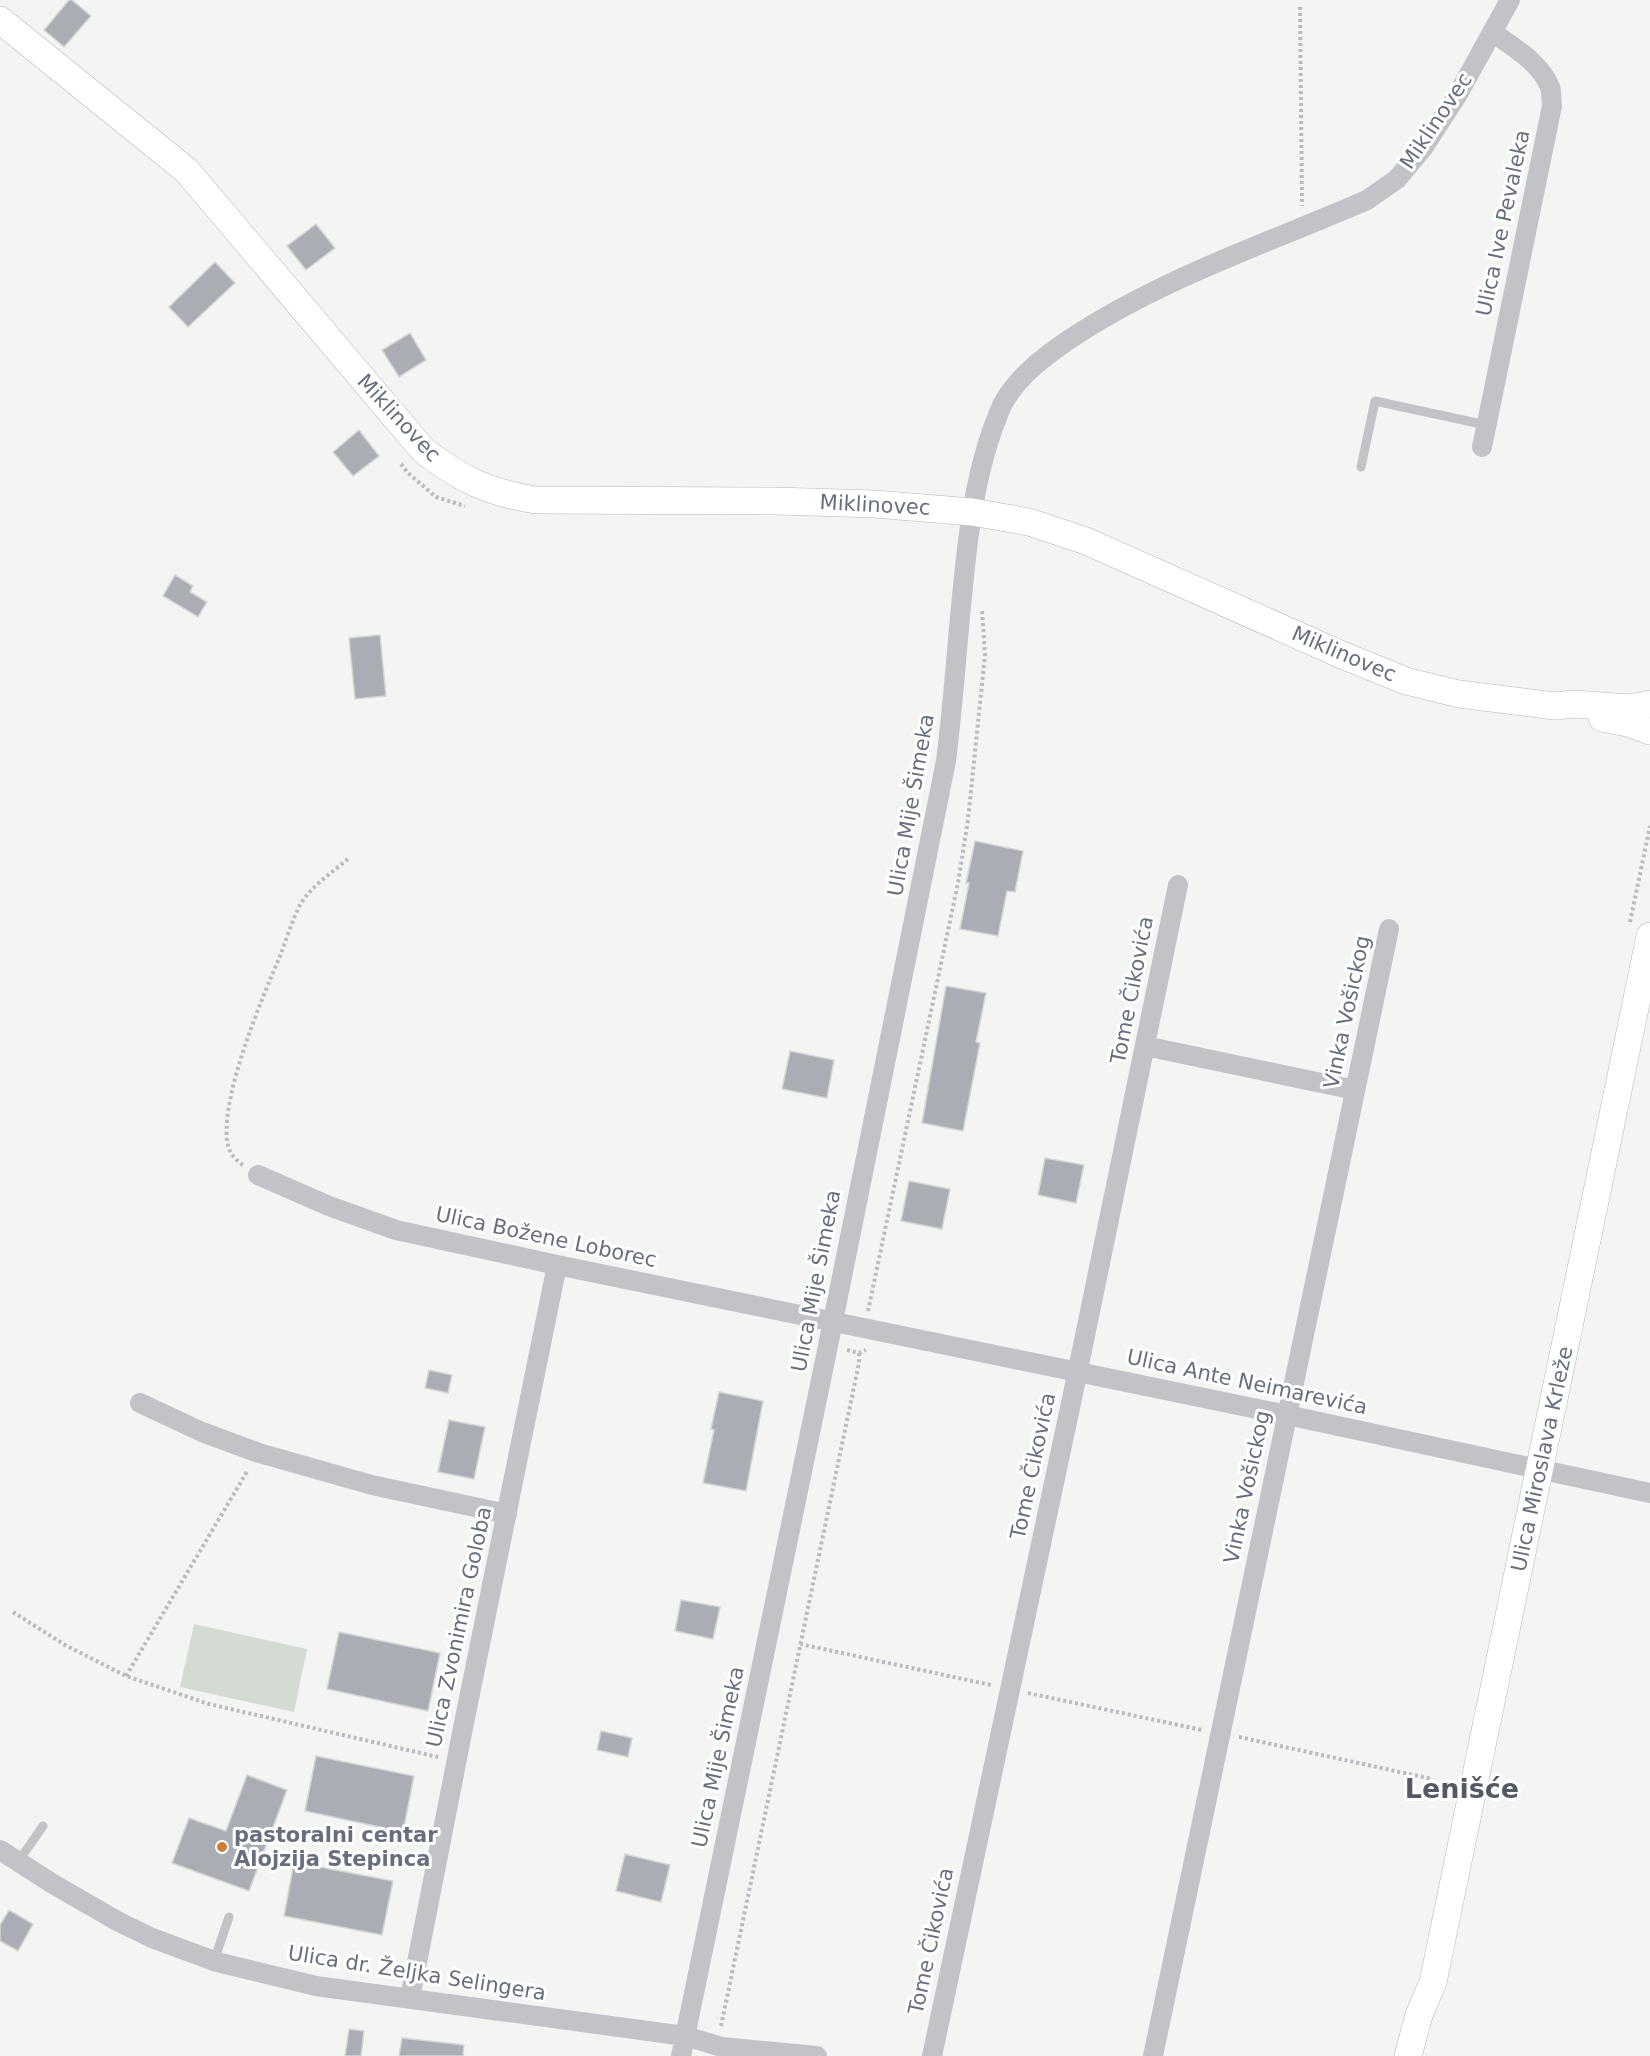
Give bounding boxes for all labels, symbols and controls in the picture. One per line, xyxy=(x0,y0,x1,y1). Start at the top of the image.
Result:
street label: Miklinovec xyxy=(1395,68,1477,174)
street label: Ulica Ive Pevaleka xyxy=(1472,128,1534,318)
street label: Miklinovec xyxy=(352,369,446,467)
street label: Miklinovec xyxy=(819,490,931,520)
street label: Miklinovec xyxy=(1288,621,1400,687)
street label: Ulica Mije Šimeka xyxy=(882,712,939,898)
street label: Tome Čikovića xyxy=(1105,914,1158,1067)
street label: Vinka Vošickog xyxy=(1319,933,1375,1091)
street label: Ulica Mije Šimeka xyxy=(786,1188,845,1374)
street label: Ulica Božene Loborec xyxy=(433,1202,659,1272)
street label: Ulica Miroslava Krleže xyxy=(1506,1344,1578,1574)
street label: Ulica Ante Neimarevića xyxy=(1125,1345,1369,1419)
street label: Tome Čikovića xyxy=(1005,1390,1060,1543)
street label: Vinka Vošickog xyxy=(1219,1408,1275,1566)
street label: Ulica Zvonimira Goloba xyxy=(422,1504,496,1750)
street label: Ulica Mije Šimeka xyxy=(686,1664,749,1850)
district label: Lenišće xyxy=(1405,1773,1519,1804)
place label: pastoralni centar Alojzija Stepinca xyxy=(234,1823,438,1871)
marker: pastoralni centar Alojzija Stepinca xyxy=(215,1840,229,1854)
street label: Tome Čikovića xyxy=(903,1865,958,2018)
street label: Ulica dr. Željka Selingera xyxy=(286,1940,548,2005)

